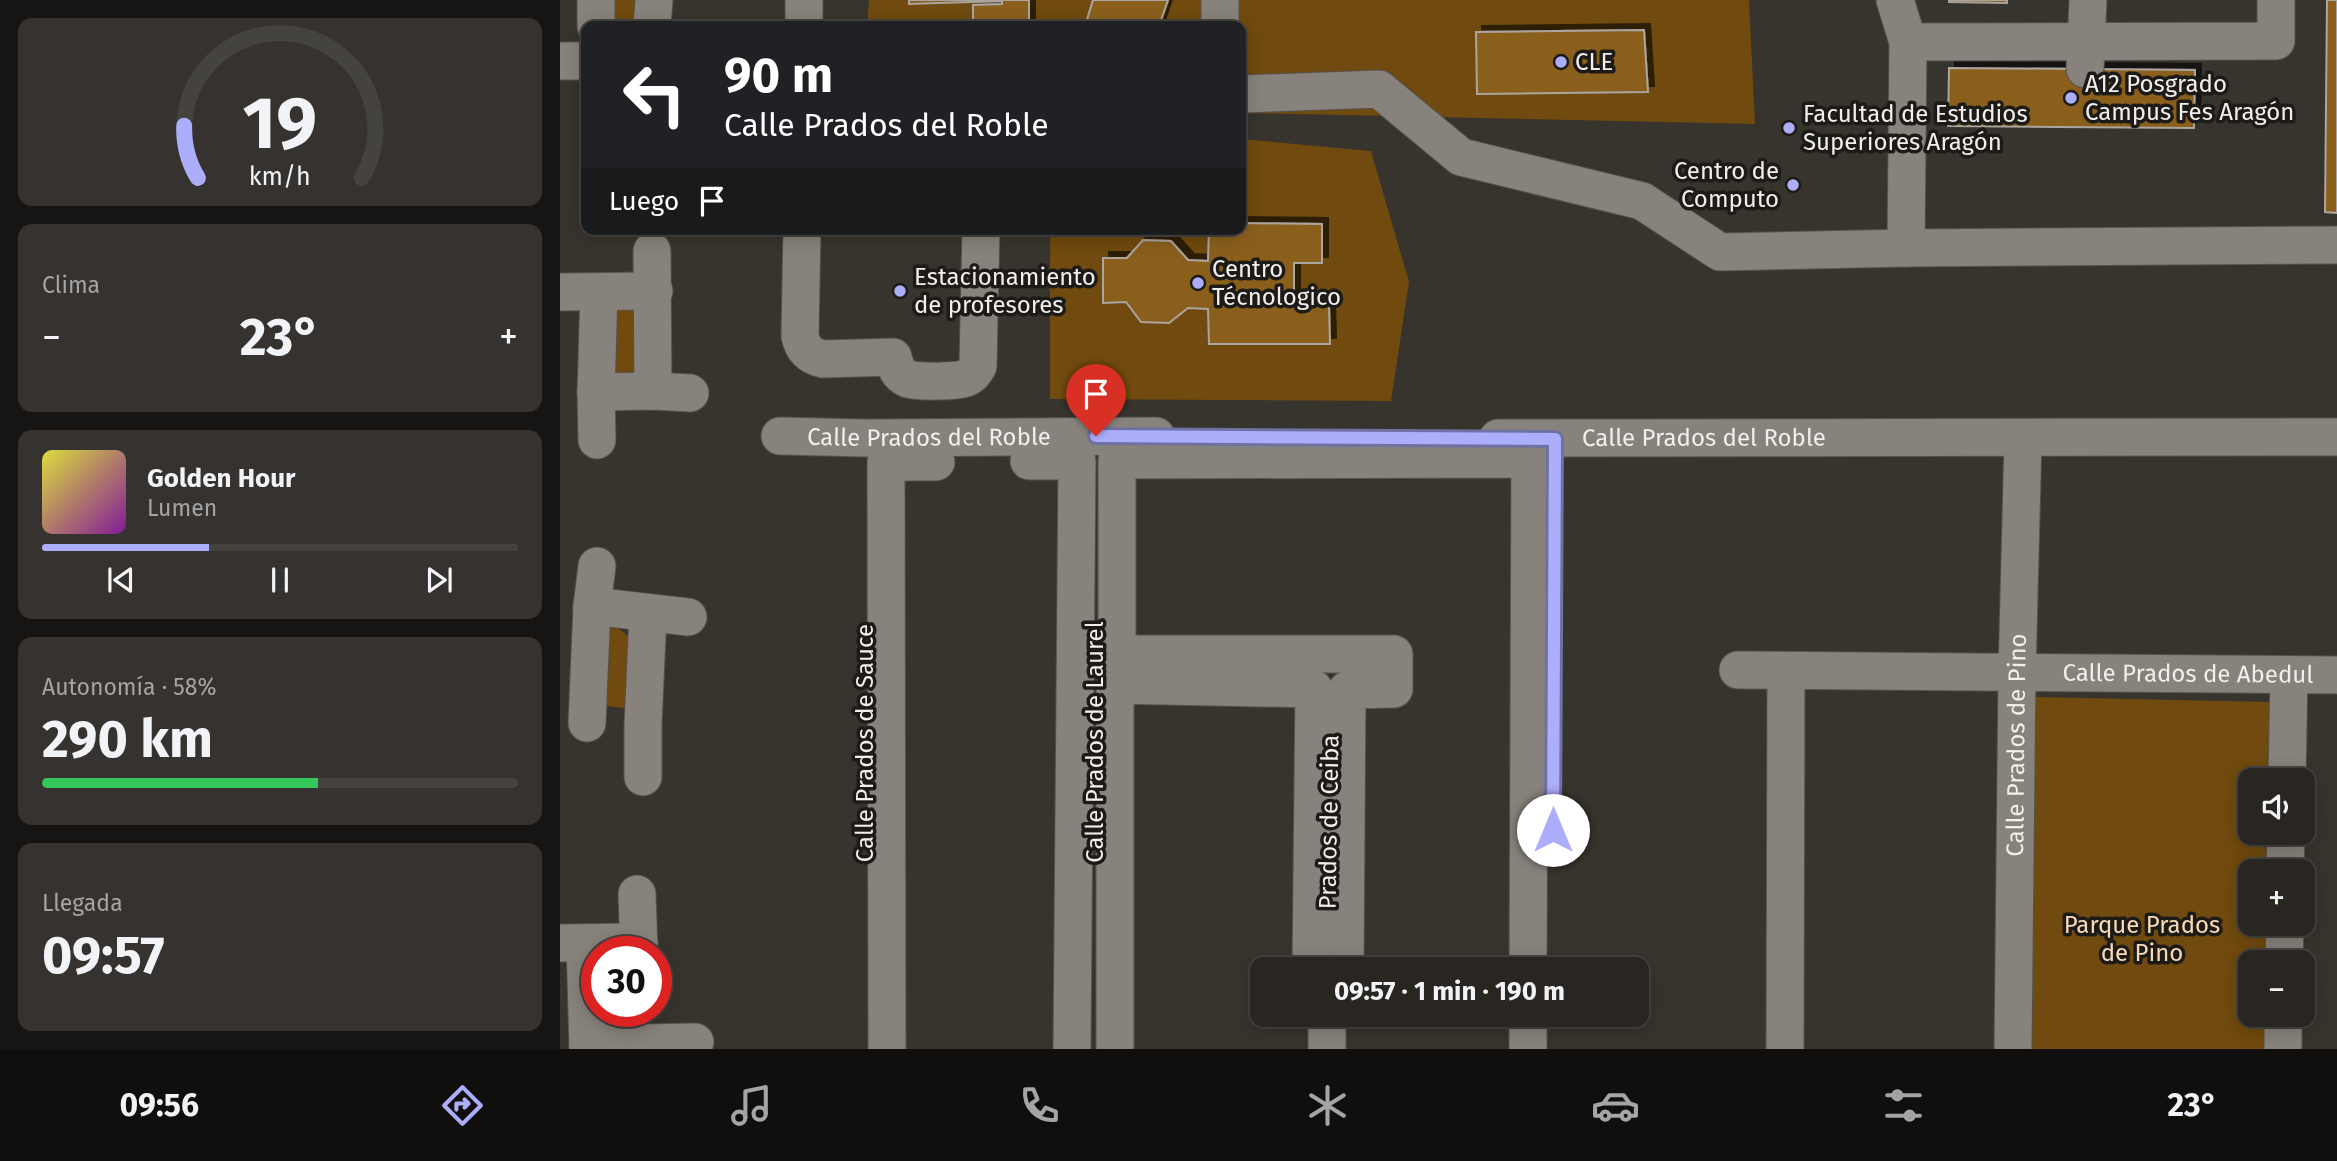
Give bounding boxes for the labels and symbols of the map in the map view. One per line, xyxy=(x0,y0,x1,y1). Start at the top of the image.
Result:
place label: CLE xyxy=(1575,48,1613,76)
marker: CLE xyxy=(1553,54,1569,70)
place label: A12 Posgrado Campus Fes Aragón xyxy=(2085,70,2294,126)
marker: A12 Posgrado Campus Fes Aragón xyxy=(2063,90,2079,106)
place label: Facultad de Estudios Superiores Aragón xyxy=(1803,100,2028,156)
marker: Facultad de Estudios Superiores Aragón xyxy=(1781,120,1797,136)
place label: Centro de Computo xyxy=(1674,157,1779,213)
marker: Centro de Computo xyxy=(1785,177,1801,193)
place label: Centro Técnologico xyxy=(1212,255,1341,311)
place label: Estacionamiento de profesores xyxy=(914,263,1096,319)
marker: Centro Técnologico xyxy=(1190,275,1206,291)
marker: Estacionamiento de profesores xyxy=(892,283,908,299)
pin xyxy=(1066,364,1126,436)
street label: Calle Prados del Roble xyxy=(807,423,1051,452)
street label: Calle Prados del Roble xyxy=(1582,424,1826,452)
street label: Calle Prados de Laurel xyxy=(1081,621,1109,863)
street label: Calle Prados de Sauce xyxy=(851,624,879,862)
street label: Calle Prados de Pino xyxy=(2001,633,2032,857)
street label: Calle Prados de Abedul xyxy=(2062,659,2313,689)
street label: Prados de Ceiba xyxy=(1313,734,1345,910)
position arrow xyxy=(1516,793,1590,867)
park label: Parque Prados de Pino xyxy=(2064,911,2220,967)
speed limit sign: 30 xyxy=(581,936,672,1027)

